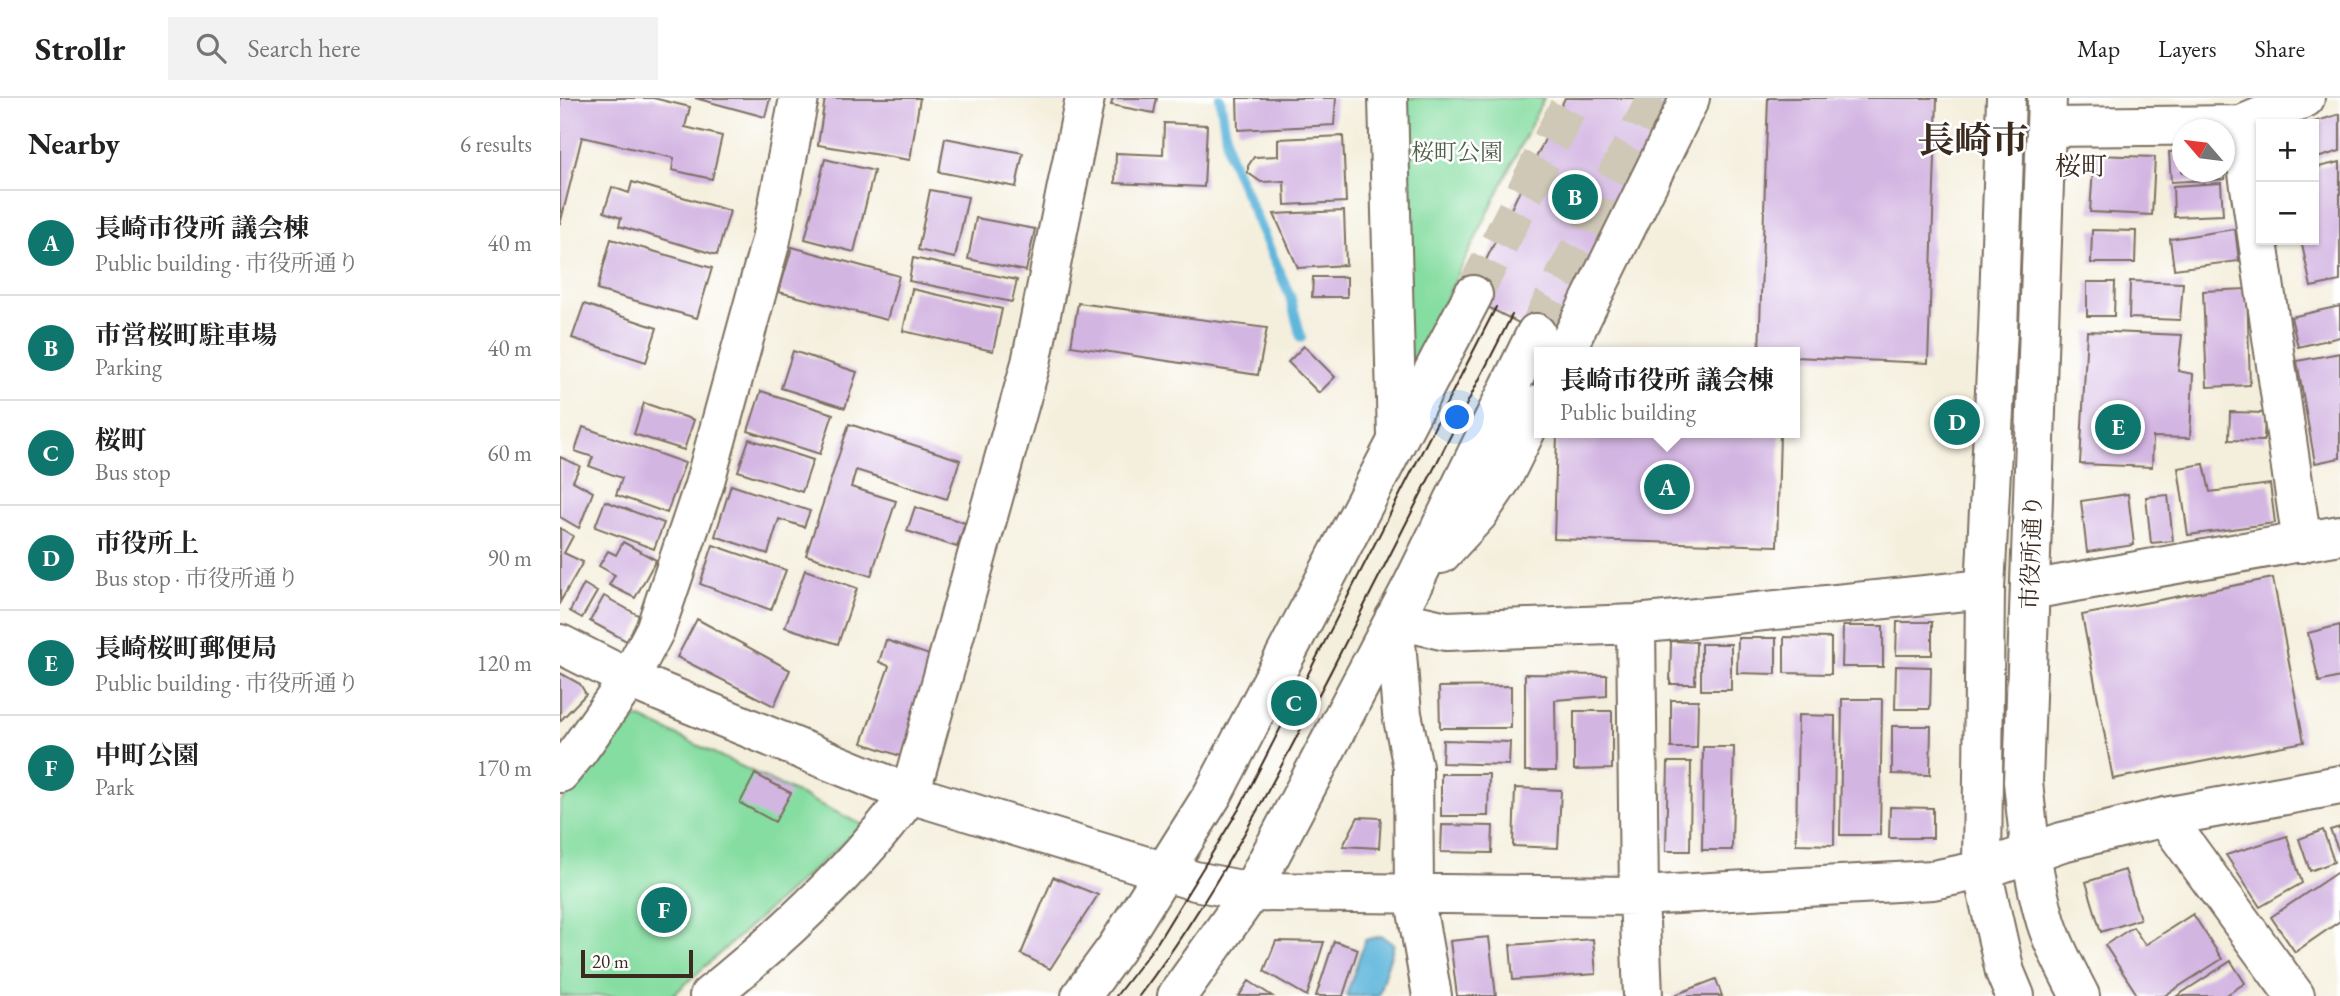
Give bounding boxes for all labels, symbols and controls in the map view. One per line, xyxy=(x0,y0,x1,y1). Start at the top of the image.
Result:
search box xyxy=(168,17,658,80)
text: Strollr xyxy=(35,27,126,70)
icon: search xyxy=(192,29,230,67)
text: Search here xyxy=(248,31,360,65)
text: Map xyxy=(2077,33,2120,64)
text: Layers xyxy=(2158,33,2217,64)
text: Share xyxy=(2255,33,2305,64)
district label: 長崎市 xyxy=(1918,116,2029,164)
north arrow xyxy=(2172,119,2235,182)
map controls xyxy=(2256,119,2319,245)
button: + xyxy=(2256,119,2319,182)
text: Nearby xyxy=(28,124,120,163)
text: 6 results xyxy=(460,129,532,159)
park label: 桜町公園 xyxy=(1411,137,1503,167)
district label: 桜町 xyxy=(2055,149,2107,183)
pin: B xyxy=(1552,171,1598,223)
button: − xyxy=(2256,182,2319,245)
text: 長崎市役所 議会棟 xyxy=(95,211,309,245)
text: A xyxy=(43,228,59,258)
text: 40 m xyxy=(487,228,532,258)
text: Public building · 市役所通り xyxy=(95,248,360,278)
text: 市営桜町駐車場 xyxy=(95,318,277,352)
text: B xyxy=(44,333,58,363)
text: 40 m xyxy=(487,333,532,363)
popup xyxy=(1534,347,1800,438)
text: Parking xyxy=(95,352,162,382)
text: 長崎市役所 議会棟 xyxy=(1560,363,1774,397)
pin: D xyxy=(1934,396,1980,448)
text: Public building xyxy=(1560,397,1696,427)
your location xyxy=(1440,400,1474,434)
pin: E xyxy=(2095,401,2141,453)
text: 桜町 xyxy=(95,423,147,457)
text: C xyxy=(43,438,59,468)
text: 60 m xyxy=(487,438,532,468)
text: Bus stop xyxy=(95,457,171,487)
pin: A xyxy=(1644,461,1690,513)
street label: 市役所通り xyxy=(2014,494,2048,610)
text: 市役所上 xyxy=(95,526,199,560)
text: D xyxy=(42,543,60,573)
text: 90 m xyxy=(487,543,532,573)
text: Bus stop · 市役所通り xyxy=(95,563,299,593)
text: 長崎桜町郵便局 xyxy=(95,631,277,665)
text: E xyxy=(44,648,58,678)
text: 120 m xyxy=(476,648,532,678)
text: Public building · 市役所通り xyxy=(95,668,360,698)
pin: C xyxy=(1271,677,1317,729)
text: 中町公園 xyxy=(95,738,199,772)
text: F xyxy=(45,753,57,783)
text: 170 m xyxy=(476,753,532,783)
text: Park xyxy=(95,772,134,802)
pin: F xyxy=(641,884,687,936)
scale bar xyxy=(581,947,693,979)
text: 20 m xyxy=(592,949,629,974)

